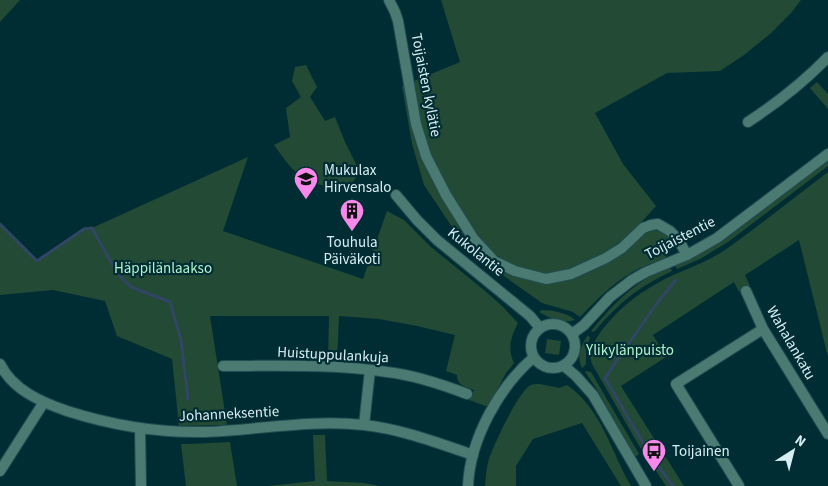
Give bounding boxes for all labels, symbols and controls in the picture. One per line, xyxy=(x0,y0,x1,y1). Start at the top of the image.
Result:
street label: Toijaisten kylätie xyxy=(406,31,446,139)
place label: Mukulax Hirvensalo xyxy=(324,160,391,198)
school or university icon: Mukulax Hirvensalo xyxy=(293,166,319,200)
building icon: Touhula Päiväkoti xyxy=(339,198,365,232)
street label: Toijaistentie xyxy=(641,211,719,265)
street label: Kukolantie xyxy=(443,223,509,281)
place label: Touhula Päiväkoti xyxy=(323,232,381,270)
park label: Häppilänlaakso xyxy=(114,258,212,279)
street label: Wahalankatu xyxy=(761,302,821,384)
park label: Ylikylänpuisto xyxy=(585,340,674,361)
street label: Huistuppulankuja xyxy=(277,342,389,368)
street label: Johanneksentie xyxy=(178,401,280,427)
north arrow xyxy=(768,426,818,476)
text: N xyxy=(790,430,810,452)
bus stop icon: Toijainen xyxy=(641,438,667,472)
place label: Toijainen xyxy=(672,441,730,462)

